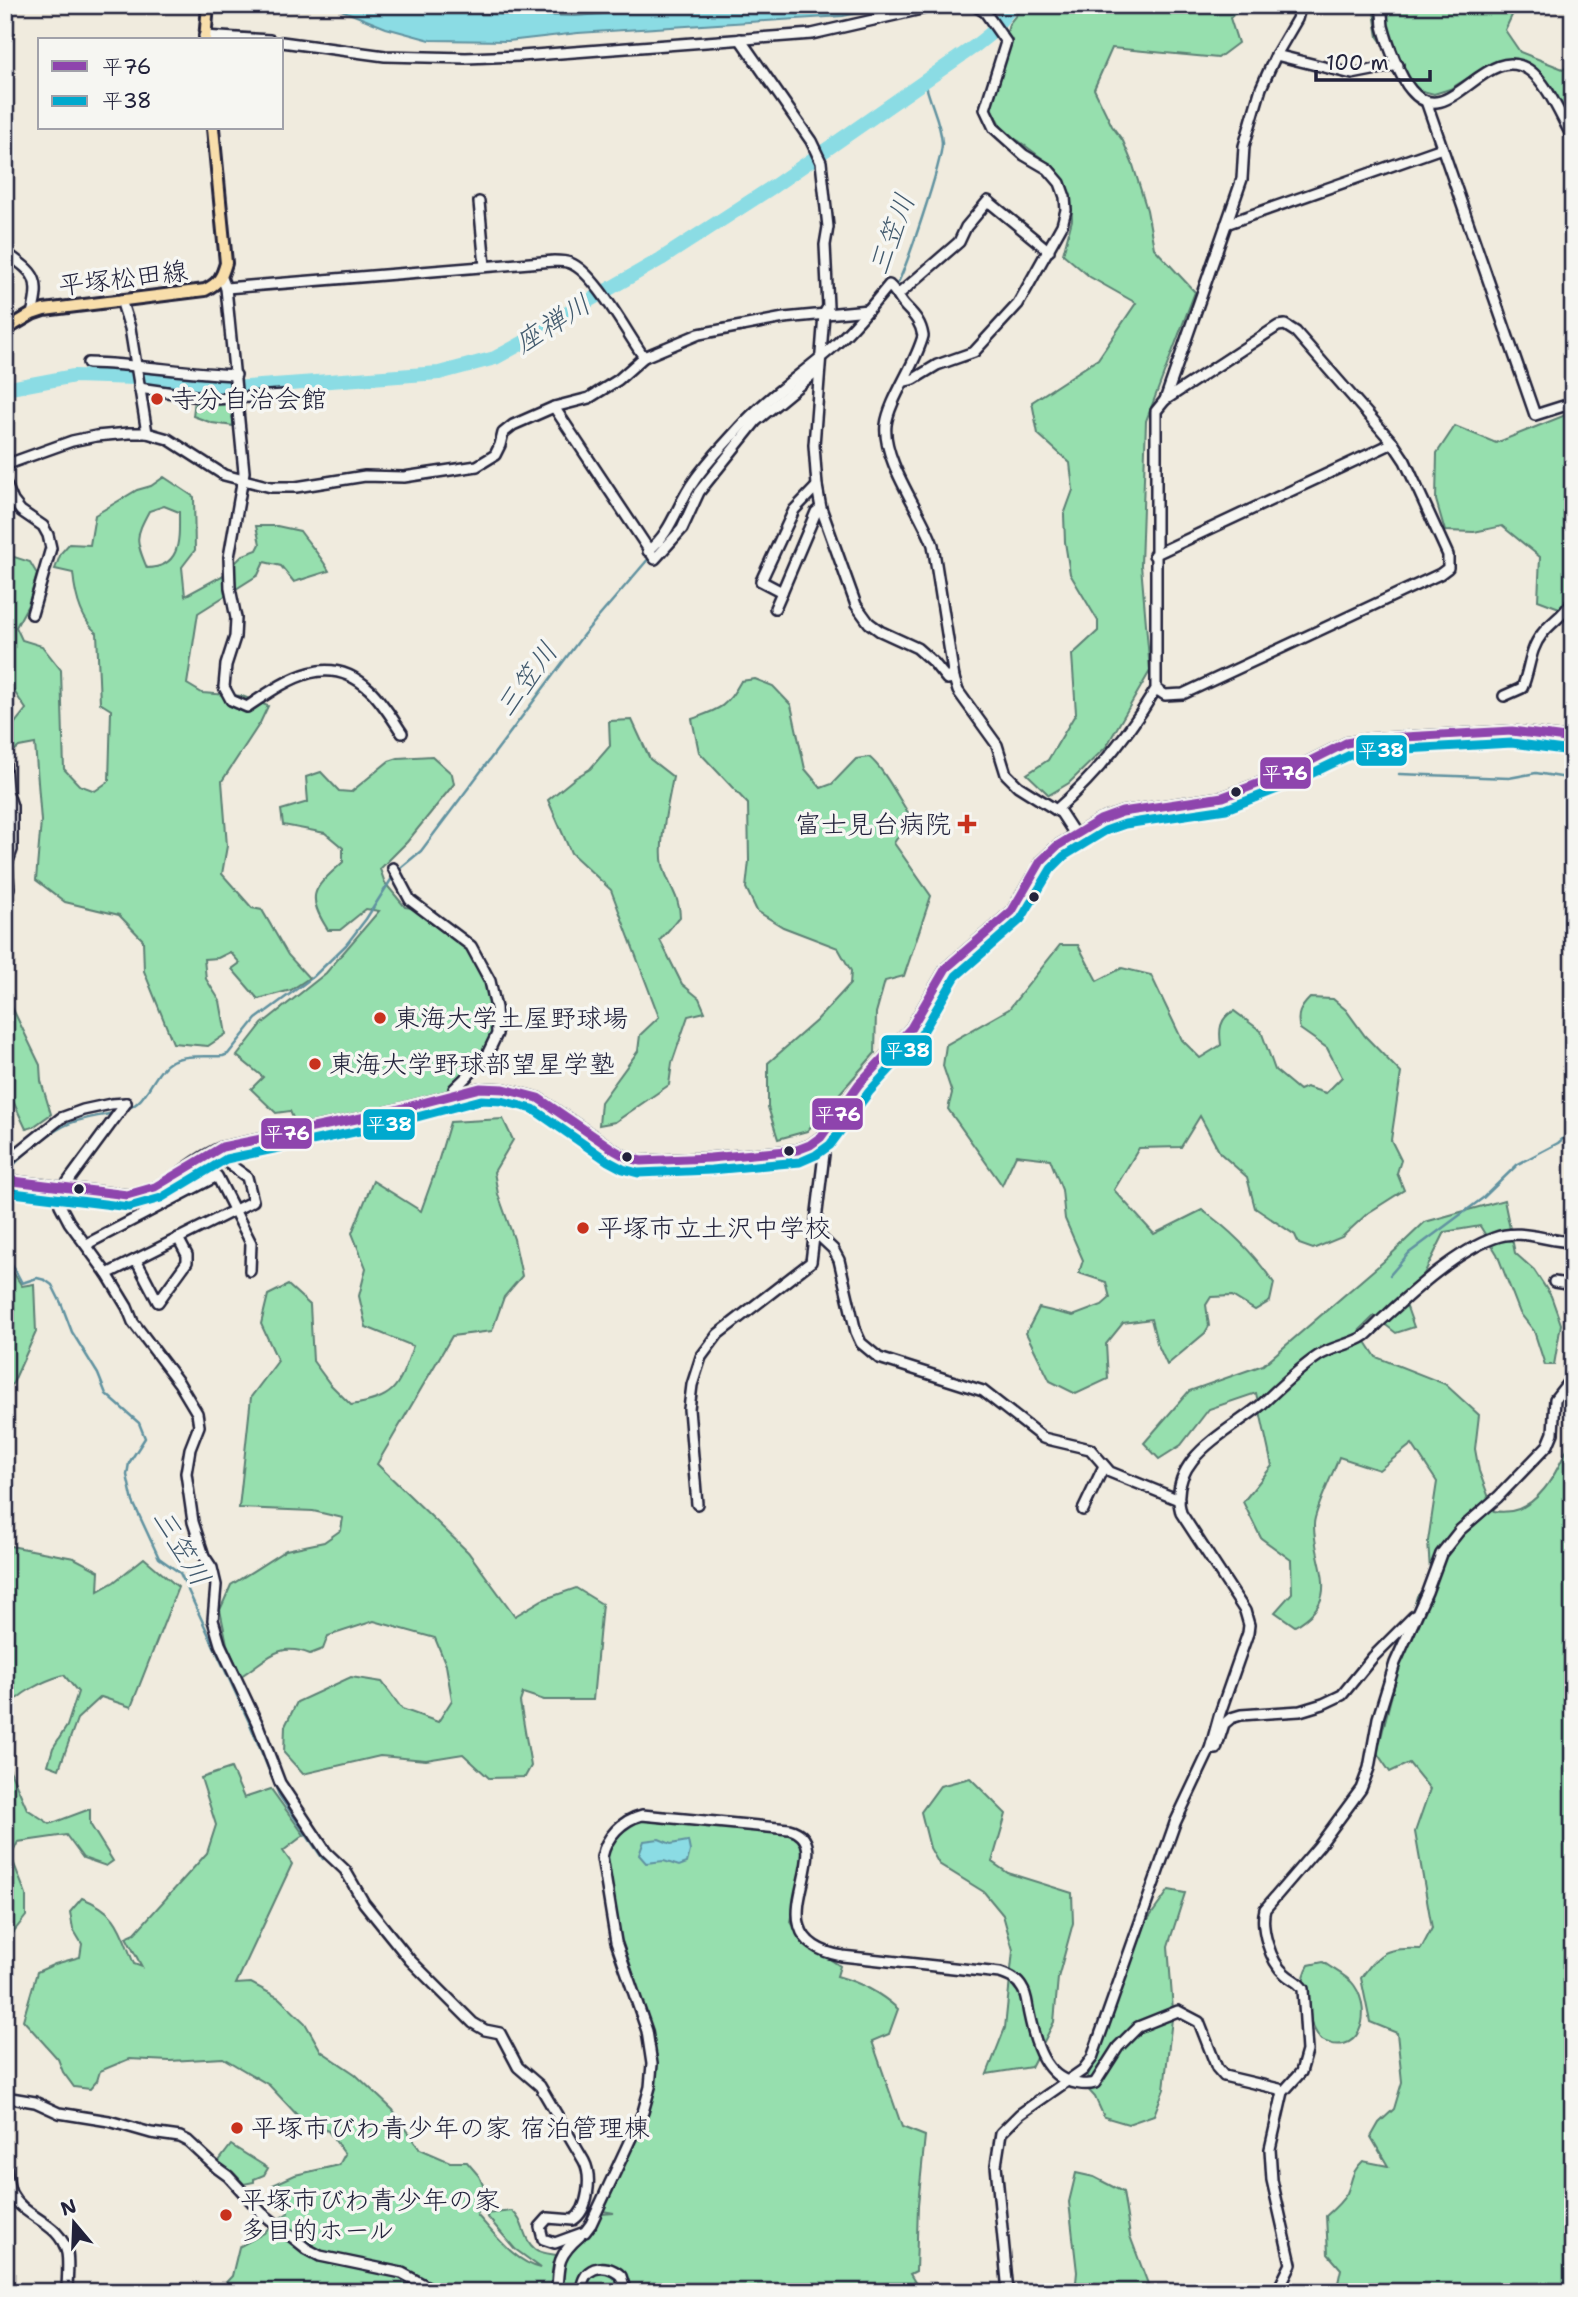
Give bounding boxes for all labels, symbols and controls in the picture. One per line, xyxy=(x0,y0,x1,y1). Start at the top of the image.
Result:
legend xyxy=(38,38,284,130)
scale bar xyxy=(1316,38,1429,82)
text: 100 m xyxy=(1326,49,1389,77)
text: 平76 xyxy=(102,53,152,81)
text: 平38 xyxy=(102,87,152,115)
water label: 三笠川 xyxy=(859,188,923,280)
street label: 平塚松田線 xyxy=(56,252,190,303)
water label: 座禅川 xyxy=(506,285,598,361)
place label: 寺分自治会館 xyxy=(171,381,327,416)
marker: 寺分自治会館 xyxy=(149,391,165,407)
water label: 三笠川 xyxy=(486,634,566,724)
line badge: 平38 xyxy=(1355,734,1408,767)
text: 平38 xyxy=(1358,738,1404,763)
line badge: 平76 xyxy=(1259,756,1312,790)
text: 平76 xyxy=(1262,761,1308,786)
unlabelled marker xyxy=(1229,785,1243,799)
place label: 富士見台病院 xyxy=(795,806,951,841)
marker: 富士見台病院 xyxy=(957,814,977,834)
unlabelled marker xyxy=(1027,890,1041,904)
place label: 東海大学土屋野球場 xyxy=(394,1000,628,1035)
marker: 東海大学土屋野球場 xyxy=(372,1010,388,1026)
line badge: 平38 xyxy=(880,1034,933,1067)
text: 平38 xyxy=(884,1038,930,1063)
place label: 東海大学野球部望星学塾 xyxy=(329,1046,615,1081)
marker: 東海大学野球部望星学塾 xyxy=(307,1056,323,1072)
line badge: 平76 xyxy=(811,1097,864,1131)
text: 平76 xyxy=(815,1102,861,1127)
line badge: 平38 xyxy=(362,1108,416,1141)
text: 平38 xyxy=(366,1112,412,1137)
line badge: 平76 xyxy=(260,1117,313,1150)
text: 平76 xyxy=(264,1121,310,1146)
unlabelled marker xyxy=(782,1144,796,1158)
unlabelled marker xyxy=(620,1150,634,1164)
unlabelled marker xyxy=(72,1182,86,1196)
place label: 平塚市立土沢中学校 xyxy=(597,1210,831,1245)
marker: 平塚市立土沢中学校 xyxy=(575,1220,591,1236)
water label: 三笠川 xyxy=(144,1501,220,1593)
place label: 平塚市びわ青少年の家 宿泊管理棟 xyxy=(251,2110,650,2145)
marker: 平塚市びわ青少年の家 宿泊管理棟 xyxy=(229,2120,245,2136)
place label: 平塚市びわ青少年の家 多目的ホール xyxy=(240,2182,500,2247)
north arrow xyxy=(38,2188,108,2258)
text: N xyxy=(57,2193,80,2222)
marker: 平塚市びわ青少年の家 多目的ホール xyxy=(218,2207,234,2223)

